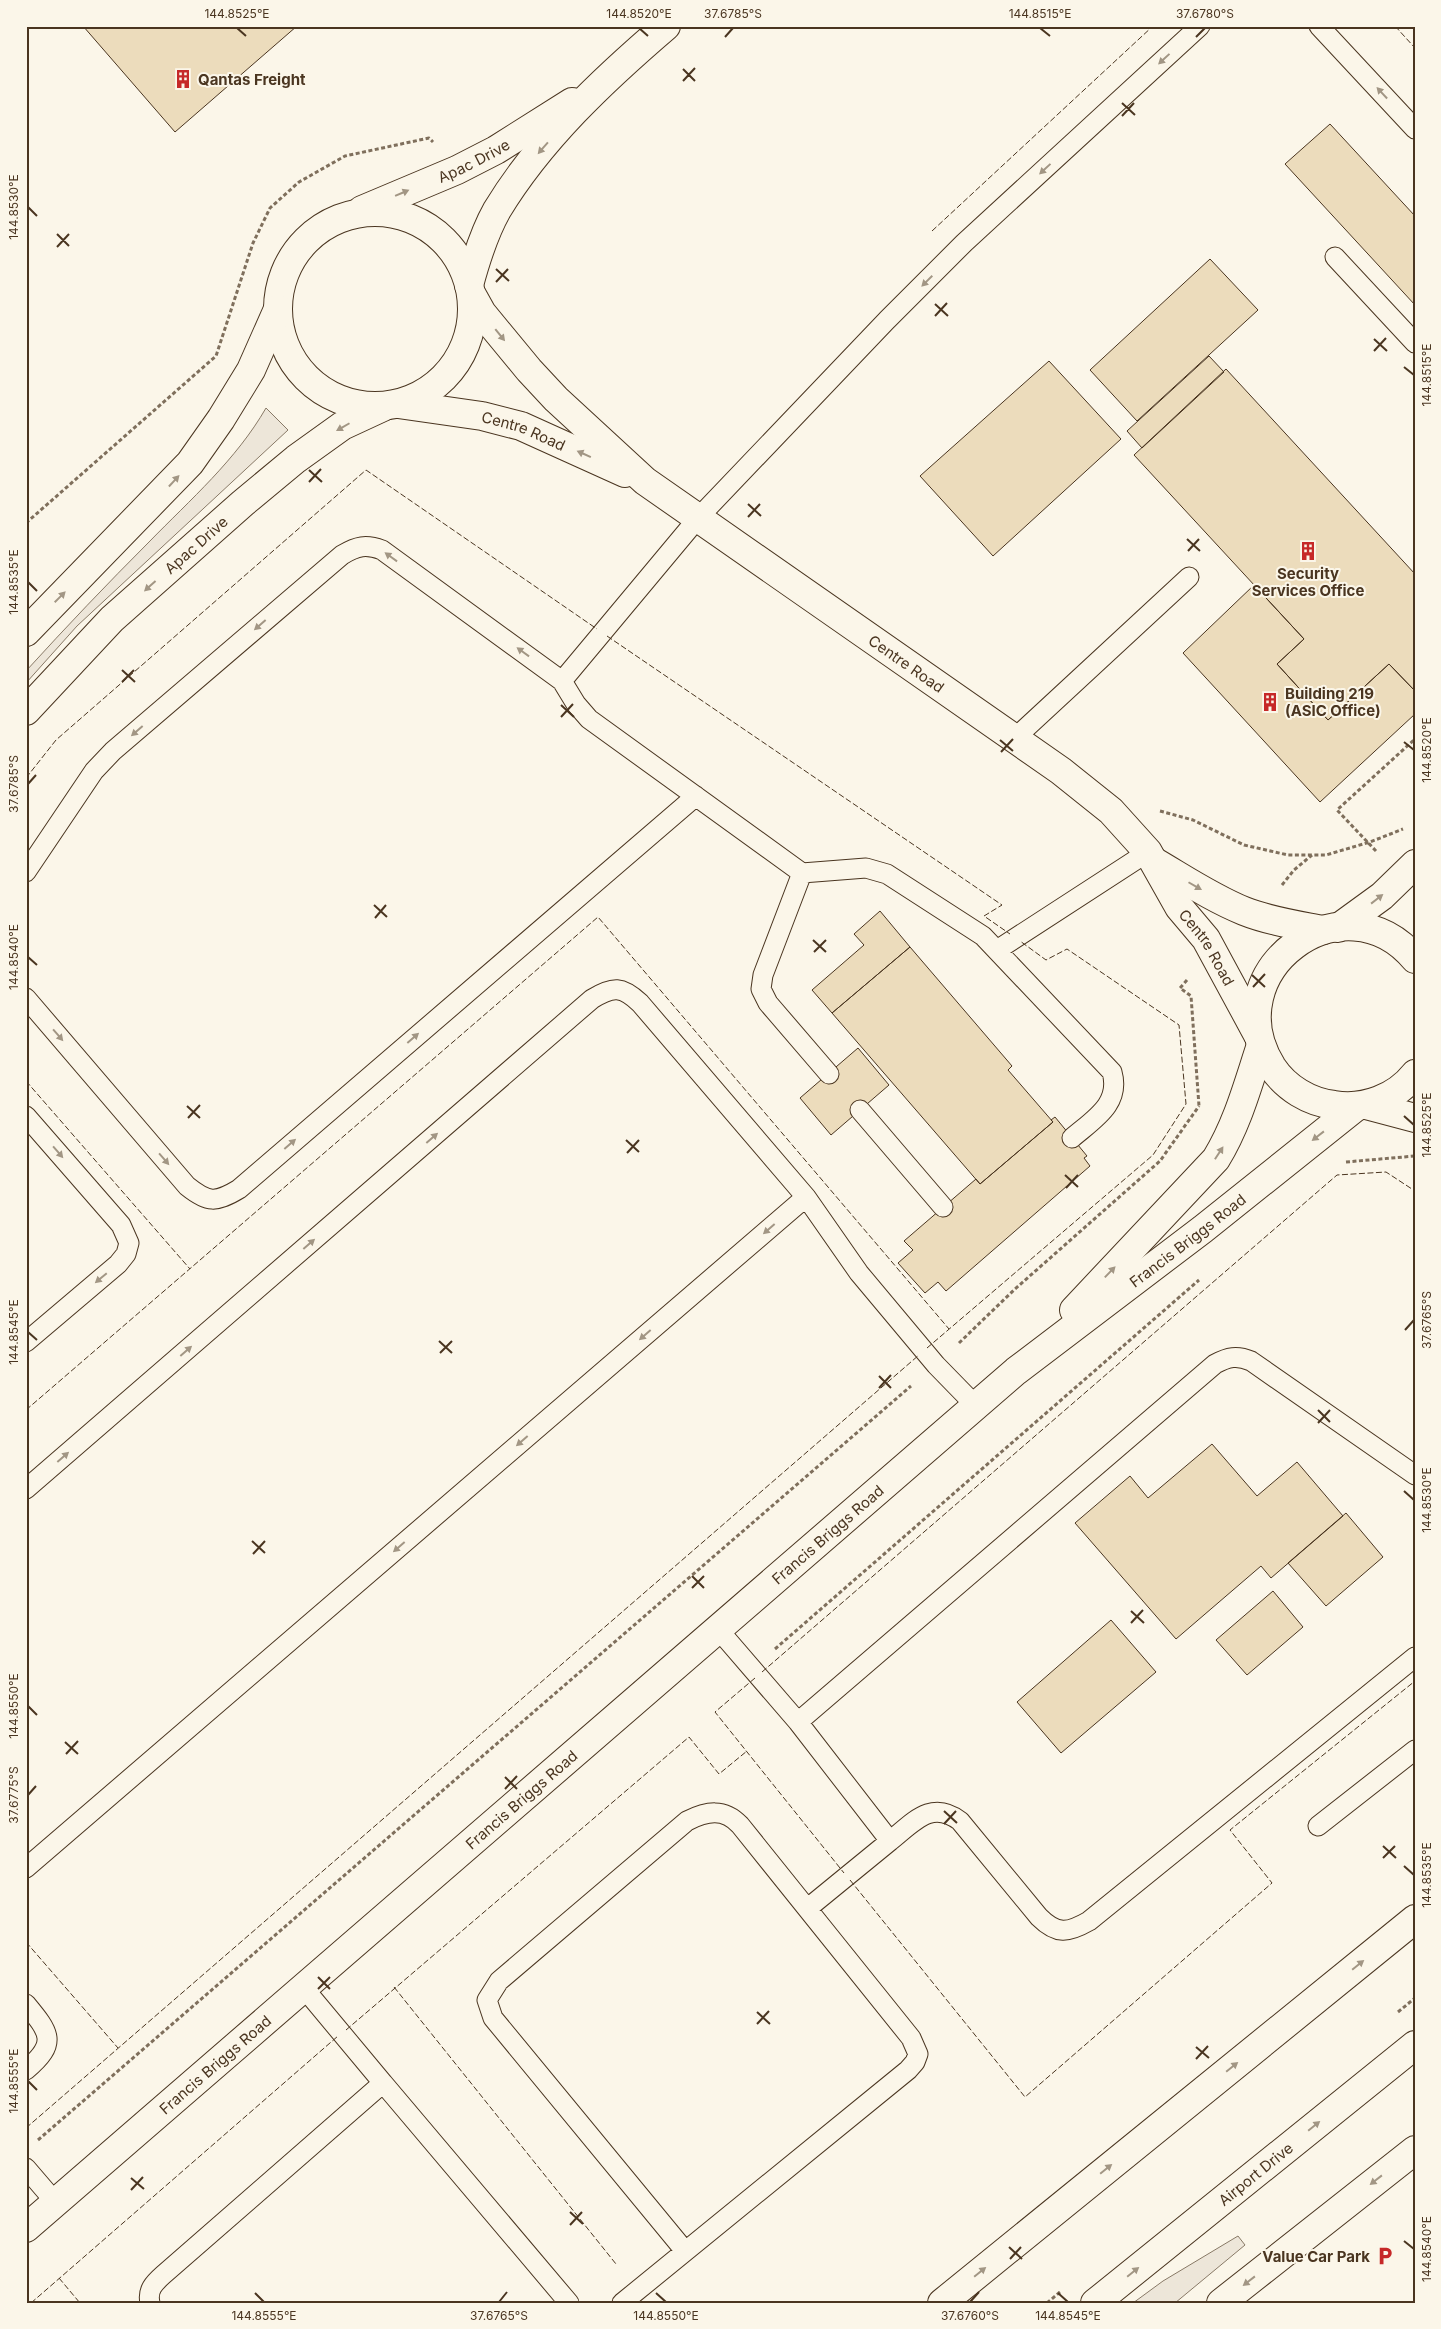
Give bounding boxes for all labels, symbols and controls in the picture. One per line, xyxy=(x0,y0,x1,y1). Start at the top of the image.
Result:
text: 144.8525°E xyxy=(204,6,270,21)
text: 144.8520°E xyxy=(606,6,672,21)
text: 37.6785°S xyxy=(704,6,762,21)
text: 144.8515°E xyxy=(1009,6,1071,21)
text: 37.6780°S xyxy=(1176,6,1234,21)
one-way arrow xyxy=(1159,53,1171,65)
building icon: Qantas Freight xyxy=(172,68,194,90)
place label: Qantas Freight xyxy=(198,70,306,89)
one-way arrow xyxy=(1376,88,1388,100)
street label: Apac Drive xyxy=(435,134,513,187)
one-way arrow xyxy=(538,141,549,154)
one-way arrow xyxy=(1039,163,1051,175)
text: 144.8530°E xyxy=(6,174,21,240)
one-way arrow xyxy=(395,189,410,197)
one-way arrow xyxy=(921,274,933,286)
one-way arrow xyxy=(495,328,506,341)
text: 144.8515°E xyxy=(1419,344,1434,406)
street label: Centre Road xyxy=(480,407,569,454)
one-way arrow xyxy=(335,423,350,431)
one-way arrow xyxy=(577,450,591,458)
one-way arrow xyxy=(168,476,180,488)
street label: Apac Drive xyxy=(160,512,231,578)
building icon: Security Services Office xyxy=(1297,540,1319,562)
text: 144.8535°E xyxy=(6,549,21,615)
one-way arrow xyxy=(385,552,398,562)
place label: Security Services Office xyxy=(1252,564,1364,600)
one-way arrow xyxy=(143,580,156,591)
one-way arrow xyxy=(54,591,66,603)
one-way arrow xyxy=(255,619,267,631)
street label: Centre Road xyxy=(865,630,948,696)
one-way arrow xyxy=(516,647,530,657)
place label: Building 219 (ASIC Office) xyxy=(1285,684,1381,720)
building icon: Building 219 (ASIC Office) xyxy=(1259,691,1281,713)
text: 144.8520°E xyxy=(1419,717,1434,783)
one-way arrow xyxy=(130,725,143,736)
text: 37.6785°S xyxy=(6,755,21,813)
one-way arrow xyxy=(1189,881,1202,890)
one-way arrow xyxy=(1370,894,1383,905)
street label: Centre Road xyxy=(1175,905,1239,989)
text: 144.8540°E xyxy=(6,924,21,990)
one-way arrow xyxy=(52,1029,64,1041)
one-way arrow xyxy=(407,1033,420,1044)
text: 144.8525°E xyxy=(1419,1092,1434,1158)
one-way arrow xyxy=(1312,1130,1325,1141)
one-way arrow xyxy=(425,1132,437,1144)
one-way arrow xyxy=(284,1139,297,1150)
one-way arrow xyxy=(53,1146,64,1159)
one-way arrow xyxy=(1214,1146,1224,1159)
one-way arrow xyxy=(158,1152,169,1165)
street label: Francis Briggs Road xyxy=(1125,1189,1249,1291)
one-way arrow xyxy=(762,1223,775,1234)
one-way arrow xyxy=(302,1239,315,1250)
one-way arrow xyxy=(1104,1267,1116,1279)
one-way arrow xyxy=(95,1272,107,1283)
text: 37.6765°S xyxy=(1419,1291,1434,1349)
text: 144.8545°E xyxy=(6,1299,21,1365)
one-way arrow xyxy=(639,1329,652,1340)
one-way arrow xyxy=(179,1345,192,1356)
one-way arrow xyxy=(516,1435,529,1446)
one-way arrow xyxy=(57,1451,69,1463)
text: 144.8530°E xyxy=(1419,1467,1434,1533)
street label: Francis Briggs Road xyxy=(768,1481,887,1588)
one-way arrow xyxy=(393,1541,406,1552)
text: 144.8550°E xyxy=(6,1673,21,1739)
street label: Francis Briggs Road xyxy=(461,1746,581,1853)
text: 37.6775°S xyxy=(6,1766,21,1824)
text: 144.8535°E xyxy=(1419,1842,1434,1908)
one-way arrow xyxy=(1351,1959,1364,1970)
street label: Francis Briggs Road xyxy=(155,2011,275,2118)
text: 144.8555°E xyxy=(6,2048,21,2114)
one-way arrow xyxy=(1225,2061,1238,2072)
one-way arrow xyxy=(1307,2121,1320,2132)
street label: Airport Drive xyxy=(1214,2138,1297,2209)
one-way arrow xyxy=(1099,2164,1112,2175)
one-way arrow xyxy=(1370,2174,1383,2185)
text: 144.8540°E xyxy=(1419,2216,1434,2282)
parking icon: Value Car Park xyxy=(1374,2245,1396,2267)
place label: Value Car Park xyxy=(1262,2247,1370,2266)
one-way arrow xyxy=(973,2266,986,2277)
one-way arrow xyxy=(1126,2267,1139,2278)
one-way arrow xyxy=(1243,2275,1256,2286)
text: 144.8555°E xyxy=(231,2308,297,2323)
text: 37.6765°S xyxy=(470,2308,528,2323)
text: 144.8550°E xyxy=(633,2308,699,2323)
text: 37.6760°S xyxy=(941,2308,999,2323)
text: 144.8545°E xyxy=(1035,2308,1101,2323)

